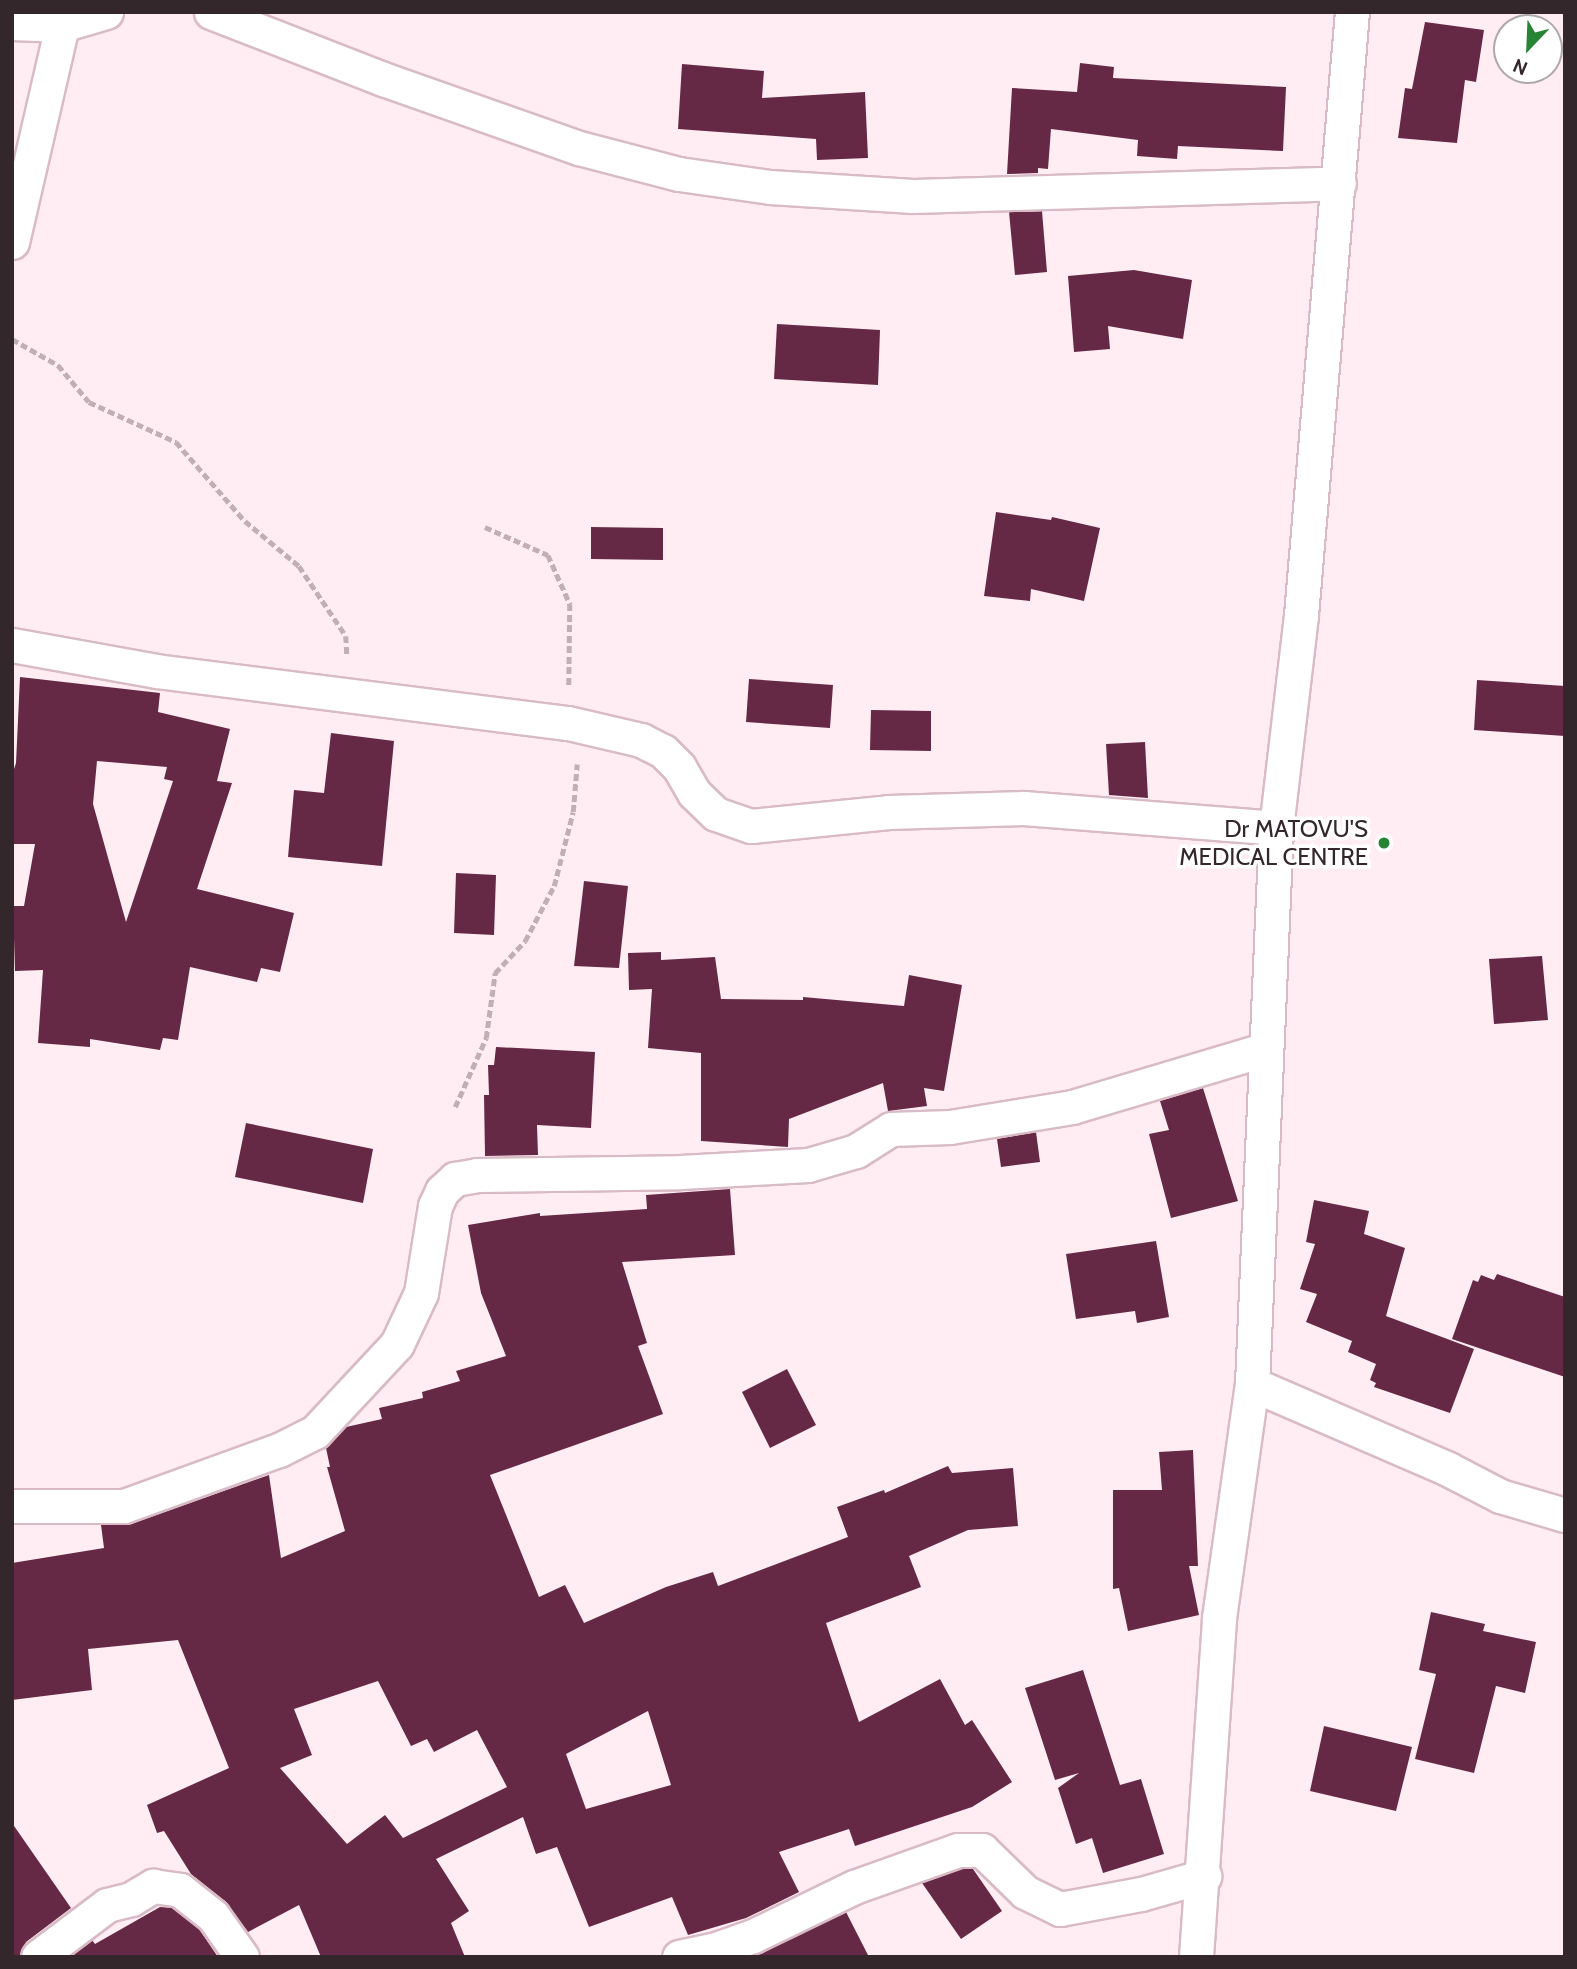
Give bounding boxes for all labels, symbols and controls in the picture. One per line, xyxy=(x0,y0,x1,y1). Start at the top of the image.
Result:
north arrow xyxy=(1493,14,1563,84)
text: N xyxy=(1510,54,1531,80)
place label: Dr MATOVU'S MEDICAL CENTRE xyxy=(1179,815,1368,871)
marker: Dr MATOVU'S MEDICAL CENTRE xyxy=(1374,833,1394,853)

